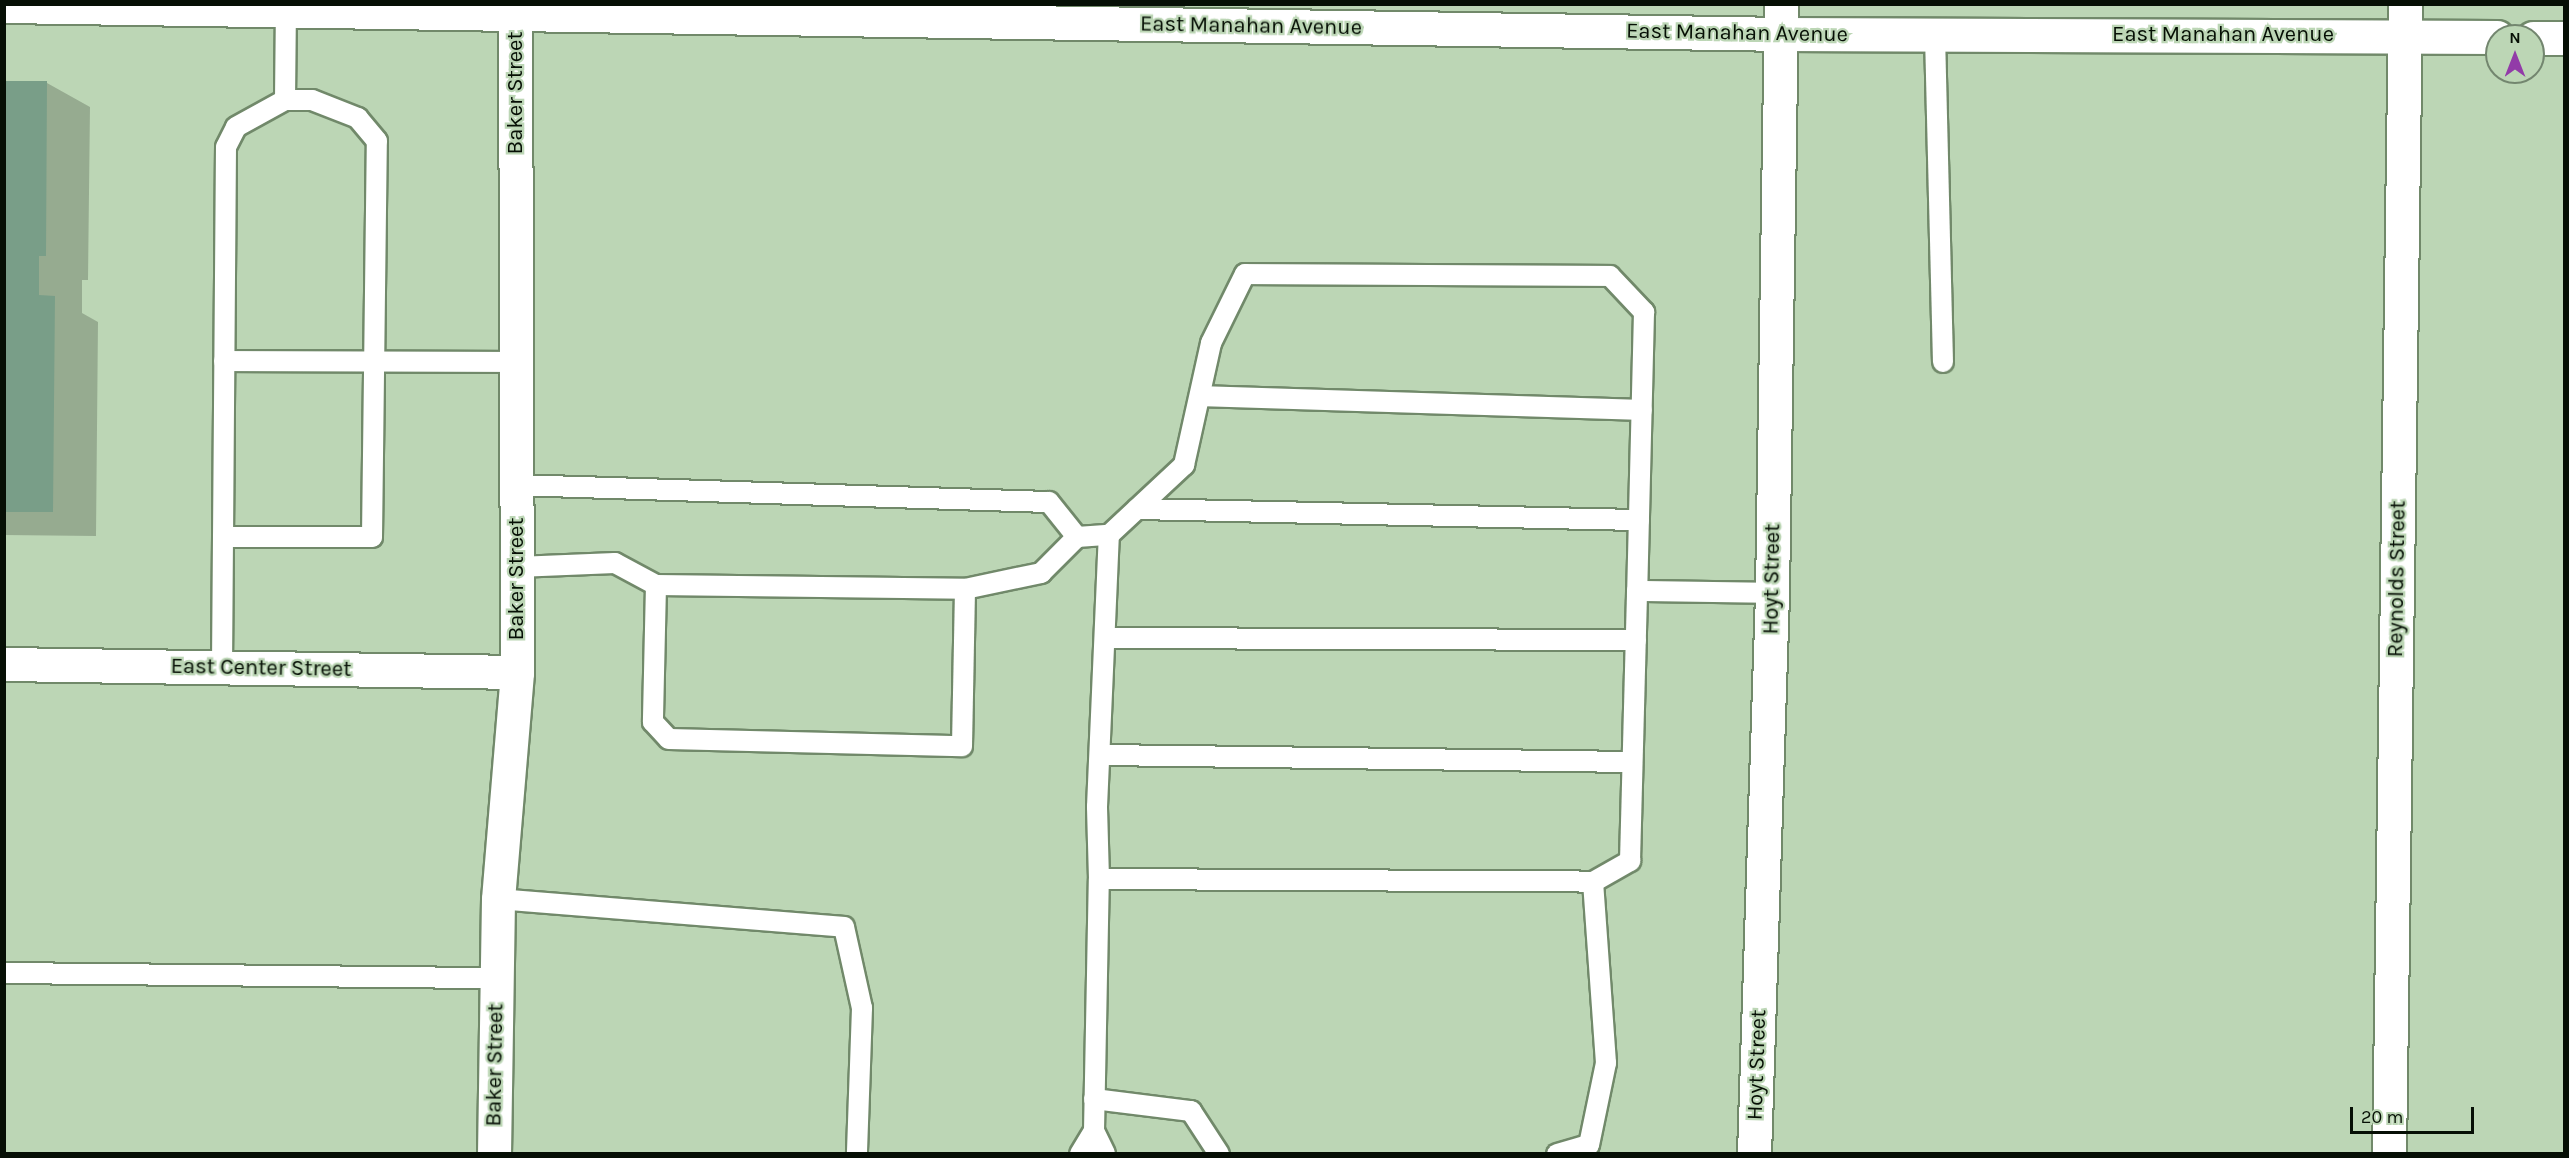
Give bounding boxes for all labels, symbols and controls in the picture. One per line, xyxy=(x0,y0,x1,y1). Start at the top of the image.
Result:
street label: East Manahan Avenue xyxy=(1140,11,1362,41)
street label: East Manahan Avenue xyxy=(1626,18,1848,48)
street label: East Manahan Avenue xyxy=(2112,22,2334,48)
north arrow xyxy=(2485,24,2545,84)
text: N xyxy=(2509,28,2521,47)
street label: Baker Street xyxy=(503,31,529,155)
street label: Reynolds Street xyxy=(2382,500,2412,658)
street label: Baker Street xyxy=(504,517,530,641)
street label: Hoyt Street xyxy=(1758,523,1786,635)
street label: East Center Street xyxy=(170,653,352,683)
street label: Baker Street xyxy=(481,1003,509,1127)
street label: Hoyt Street xyxy=(1742,1009,1772,1121)
scale bar xyxy=(2353,1095,2478,1133)
text: 20 m xyxy=(2361,1106,2403,1128)

